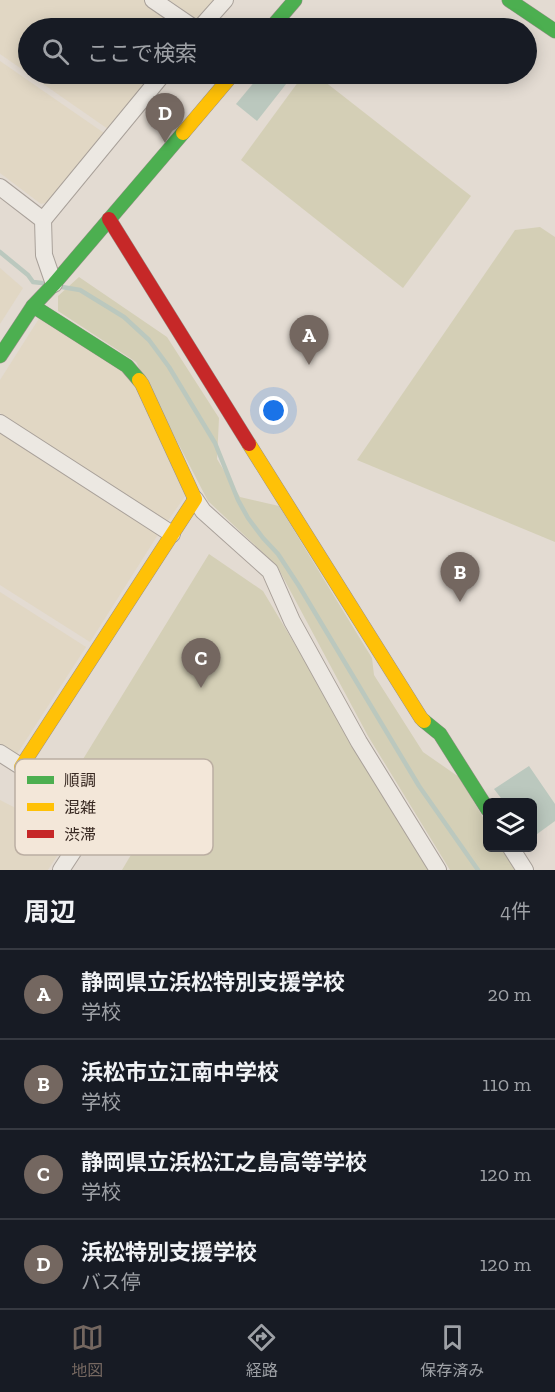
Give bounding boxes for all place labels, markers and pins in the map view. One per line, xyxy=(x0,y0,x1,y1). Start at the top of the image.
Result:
pin: D xyxy=(146,94,184,143)
pin: A xyxy=(290,316,328,365)
pin: B xyxy=(440,552,480,602)
pin: C xyxy=(182,638,220,688)

